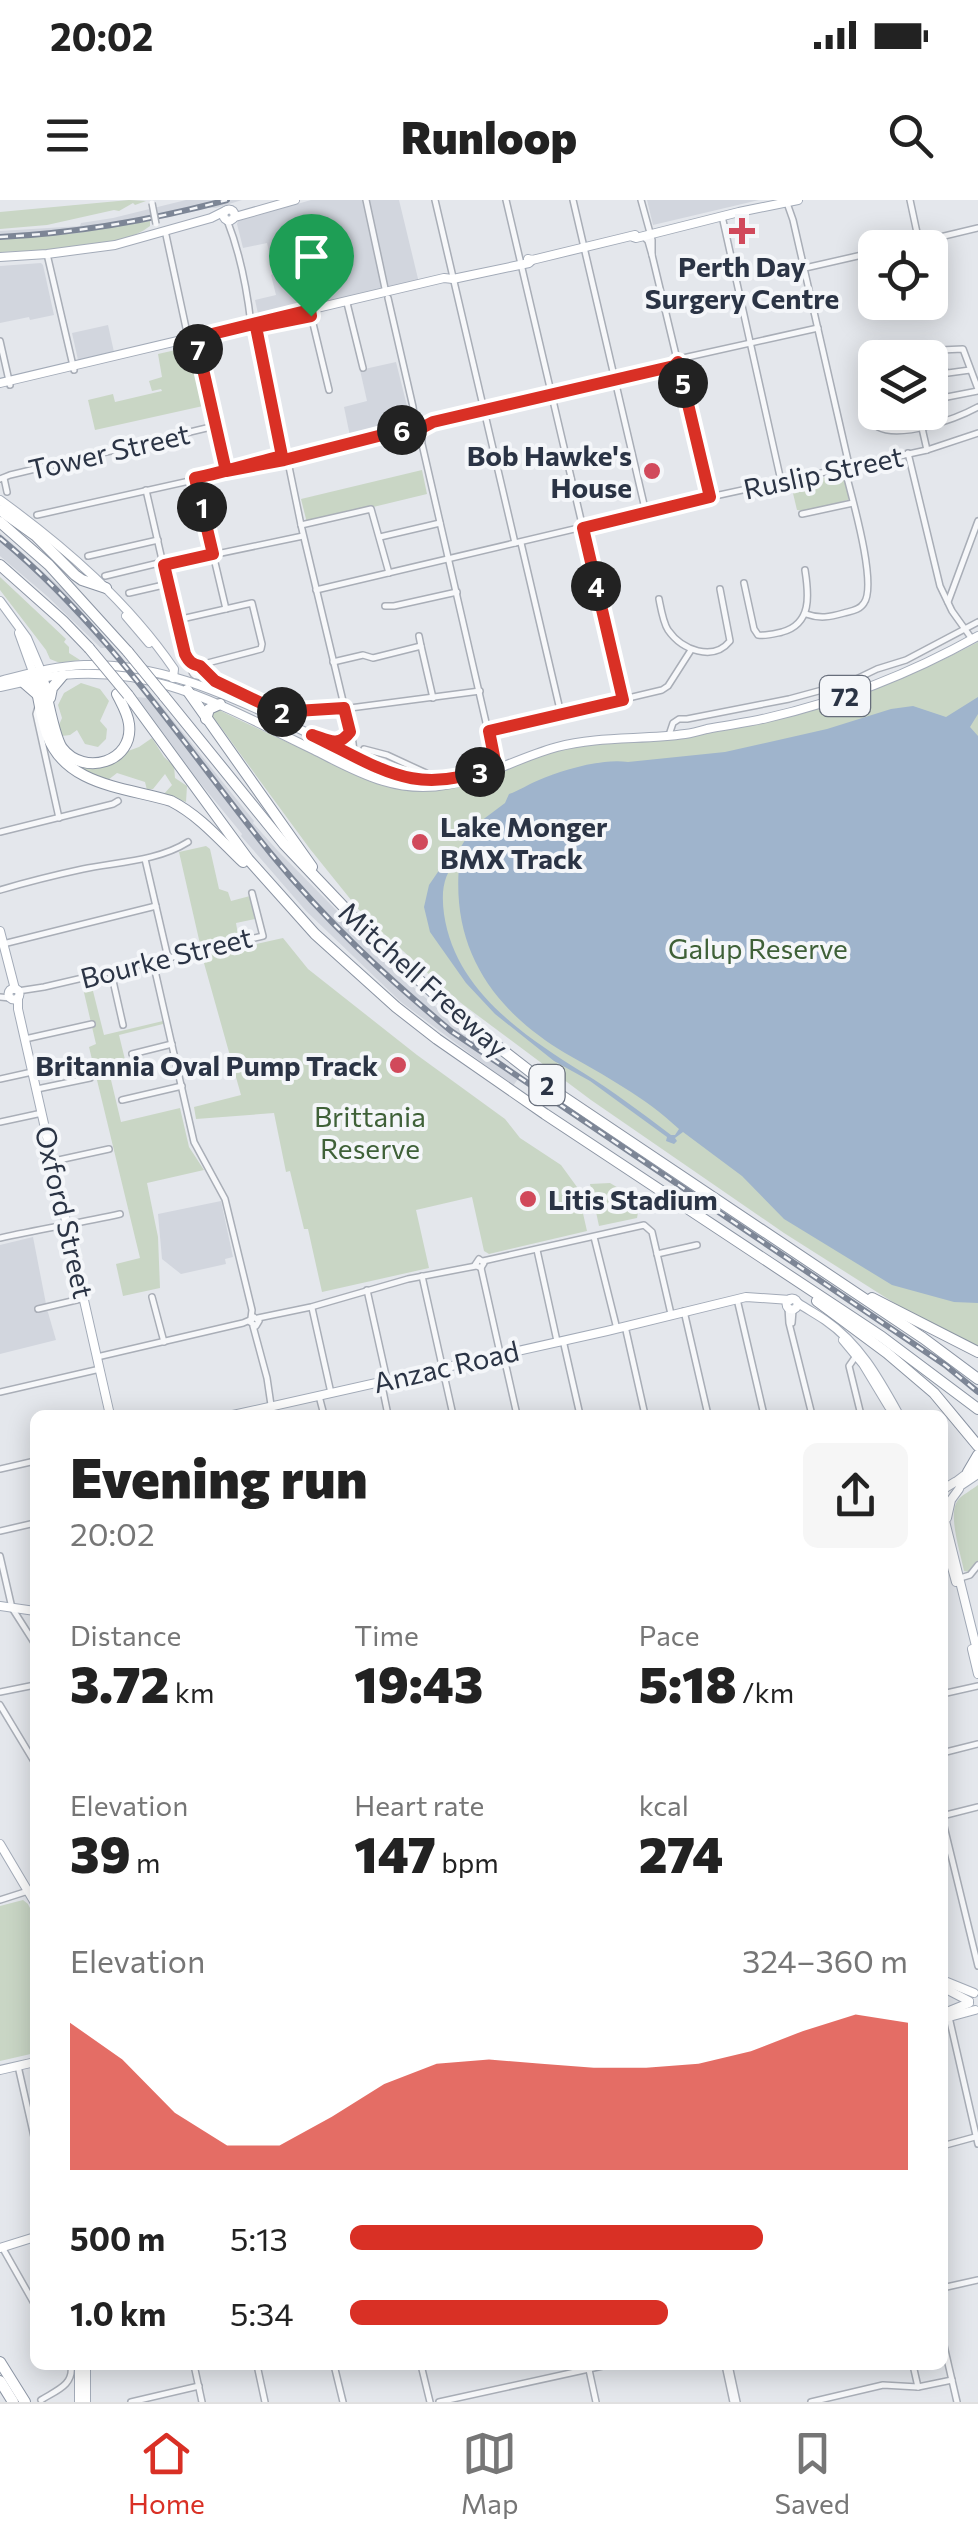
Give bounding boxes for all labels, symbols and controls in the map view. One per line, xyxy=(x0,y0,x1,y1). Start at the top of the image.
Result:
text: 20:02 xyxy=(50,12,153,59)
icon: menu xyxy=(40,108,95,163)
text: Runloop xyxy=(401,108,577,163)
icon: search xyxy=(883,108,938,163)
pin xyxy=(269,214,354,317)
marker: Perth Day Surgery Centre xyxy=(729,218,755,244)
icon: arrive xyxy=(284,229,339,284)
map controls xyxy=(858,230,948,430)
button: locate xyxy=(858,230,948,320)
place label: Perth Day Surgery Centre xyxy=(645,249,839,315)
pin: 7 xyxy=(173,324,223,374)
text: 7 xyxy=(190,332,206,366)
button: layers xyxy=(858,340,948,430)
pin: 5 xyxy=(658,358,708,408)
text: 5 xyxy=(675,366,691,400)
pin: 6 xyxy=(377,405,427,455)
text: 6 xyxy=(393,413,411,447)
street label: Tower Street xyxy=(25,416,193,486)
place label: Bob Hawke's House xyxy=(467,438,632,504)
street label: Ruslip Street xyxy=(740,438,906,506)
marker: Bob Hawke's House xyxy=(641,460,663,482)
pin: 1 xyxy=(177,482,227,532)
text: 1 xyxy=(196,490,208,524)
pin: 4 xyxy=(571,561,621,611)
text: 4 xyxy=(587,569,605,603)
road number: 72 xyxy=(820,676,870,716)
pin: 2 xyxy=(257,687,307,737)
text: 2 xyxy=(274,695,290,729)
pin: 3 xyxy=(455,747,505,797)
text: 3 xyxy=(472,755,488,789)
place label: Lake Monger BMX Track xyxy=(440,809,608,875)
marker: Lake Monger BMX Track xyxy=(409,831,431,853)
street label: Mitchell Freeway xyxy=(332,894,516,1064)
street label: Bourke Street xyxy=(77,919,255,995)
park label: Galup Reserve xyxy=(668,931,848,965)
place label: Britannia Oval Pump Track xyxy=(35,1048,378,1082)
marker: Britannia Oval Pump Track xyxy=(387,1054,409,1076)
road number: 2 xyxy=(530,1065,564,1105)
park label: Brittania Reserve xyxy=(314,1099,426,1165)
street label: Oxford Street xyxy=(29,1122,101,1302)
place label: Litis Stadium xyxy=(548,1182,718,1216)
marker: Litis Stadium xyxy=(517,1188,539,1210)
street label: Anzac Road xyxy=(370,1333,522,1399)
text: Evening run xyxy=(70,1442,368,1509)
button: share xyxy=(803,1443,908,1548)
text: 20:02 xyxy=(70,1513,155,1553)
text: Distance xyxy=(70,1618,181,1652)
text: Time xyxy=(354,1618,419,1652)
text: Pace xyxy=(639,1618,700,1652)
text: 3.72 xyxy=(70,1652,169,1713)
text: 19:43 xyxy=(354,1652,483,1713)
text: 5:18 xyxy=(639,1652,737,1713)
text: km xyxy=(169,1675,214,1709)
text: /km xyxy=(737,1675,794,1709)
text: Elevation xyxy=(70,1788,188,1822)
text: Heart rate xyxy=(354,1788,484,1822)
text: kcal xyxy=(639,1788,689,1822)
text: 39 xyxy=(70,1822,131,1883)
text: 147 xyxy=(354,1822,436,1883)
text: 274 xyxy=(639,1822,723,1883)
text: m xyxy=(131,1845,160,1879)
text: bpm xyxy=(436,1845,499,1879)
text: Elevation xyxy=(70,1940,205,1980)
text: 324–360 m xyxy=(742,1940,908,1980)
text: 500 m xyxy=(70,2218,165,2258)
text: 5:13 xyxy=(230,2218,288,2258)
text: 1.0 km xyxy=(70,2293,166,2333)
text: 5:34 xyxy=(230,2293,293,2333)
tab: Home xyxy=(128,2426,205,2520)
tab: Map xyxy=(461,2426,519,2520)
tab: Saved xyxy=(774,2426,850,2520)

